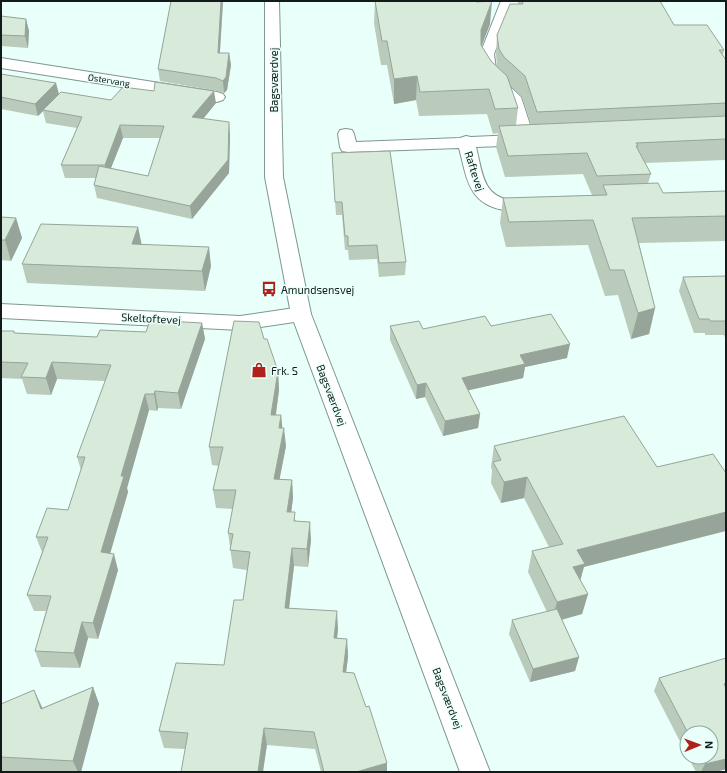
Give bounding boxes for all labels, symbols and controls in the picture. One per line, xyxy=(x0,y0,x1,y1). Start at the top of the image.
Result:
street label: Bagsværdvej xyxy=(267,48,281,112)
street label: Østervang xyxy=(87,71,131,89)
street label: Raftevej xyxy=(461,149,488,193)
bus stop icon: Amundsensvej xyxy=(260,280,278,298)
place label: Amundsensvej xyxy=(281,283,354,297)
street label: Skeltoftevej xyxy=(121,310,181,327)
shop icon: Frk. S xyxy=(250,361,268,379)
street label: Bagsværdvej xyxy=(313,362,350,428)
place label: Frk. S xyxy=(271,364,298,377)
street label: Bagsværdvej xyxy=(429,665,466,731)
north arrow xyxy=(679,725,719,765)
text: N xyxy=(703,741,716,749)

